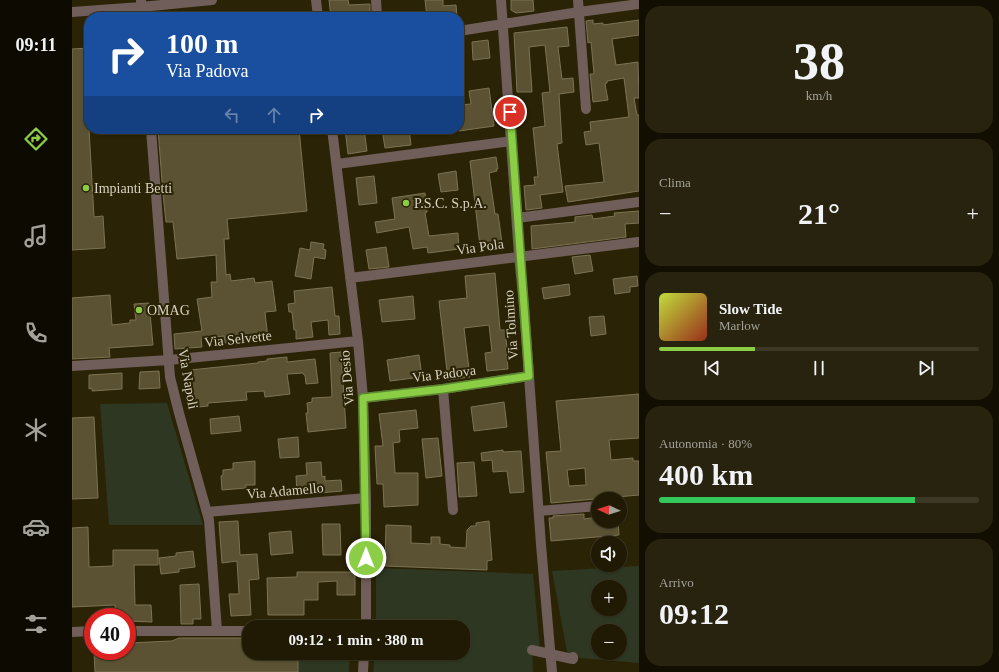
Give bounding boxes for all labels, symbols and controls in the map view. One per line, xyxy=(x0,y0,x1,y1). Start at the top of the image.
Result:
icon: right xyxy=(100,28,152,80)
text: 100 m xyxy=(166,28,238,59)
text: 38 xyxy=(793,33,845,90)
text: 09:11 xyxy=(15,35,57,55)
text: Via Padova xyxy=(166,61,248,81)
text: km/h xyxy=(806,88,832,103)
pin xyxy=(493,95,527,129)
icon: arrive xyxy=(499,101,521,123)
icon: left xyxy=(221,104,243,126)
icon: ahead xyxy=(263,104,285,126)
icon: right xyxy=(305,104,327,126)
icon: directions xyxy=(22,125,50,153)
text: Clima xyxy=(659,175,691,190)
place label: Impianti Betti xyxy=(94,181,172,196)
marker: Impianti Betti xyxy=(81,183,91,193)
place label: P.S.C. S.p.A. xyxy=(414,196,487,211)
text: 21° xyxy=(798,197,840,230)
marker: P.S.C. S.p.A. xyxy=(401,198,411,208)
text: − xyxy=(659,201,671,226)
text: + xyxy=(967,201,979,226)
icon: music xyxy=(22,222,50,250)
street label: Via Pola xyxy=(455,236,505,258)
street label: Via Tolmino xyxy=(501,290,521,360)
text: Slow Tide xyxy=(719,301,782,317)
place label: OMAG xyxy=(147,303,190,318)
marker: OMAG xyxy=(134,305,144,315)
text: Marlow xyxy=(719,318,760,333)
icon: phone xyxy=(22,319,50,347)
street label: Via Selvette xyxy=(203,328,273,350)
street label: Via Napoli xyxy=(175,348,201,410)
street label: Via Desio xyxy=(337,350,357,406)
icon: previous xyxy=(701,357,723,379)
icon: pause xyxy=(808,357,830,379)
icon: next xyxy=(915,357,937,379)
street label: Via Padova xyxy=(411,363,477,385)
icon: climate xyxy=(22,416,50,444)
text: Autonomia · 80% xyxy=(659,436,752,451)
text: 400 km xyxy=(659,458,753,491)
street label: Via Adamello xyxy=(246,480,324,502)
north arrow xyxy=(591,492,627,528)
map controls xyxy=(591,492,627,660)
icon: car xyxy=(22,513,50,541)
button: sound xyxy=(591,536,627,572)
position arrow xyxy=(345,537,387,579)
text: Arrivo xyxy=(659,575,694,590)
button: + xyxy=(591,580,627,616)
text: 09:12 xyxy=(659,597,729,630)
speed limit sign: 40 xyxy=(84,608,136,660)
icon: filters xyxy=(22,610,50,638)
button: − xyxy=(591,624,627,660)
text: 09:12 · 1 min · 380 m xyxy=(289,632,424,648)

